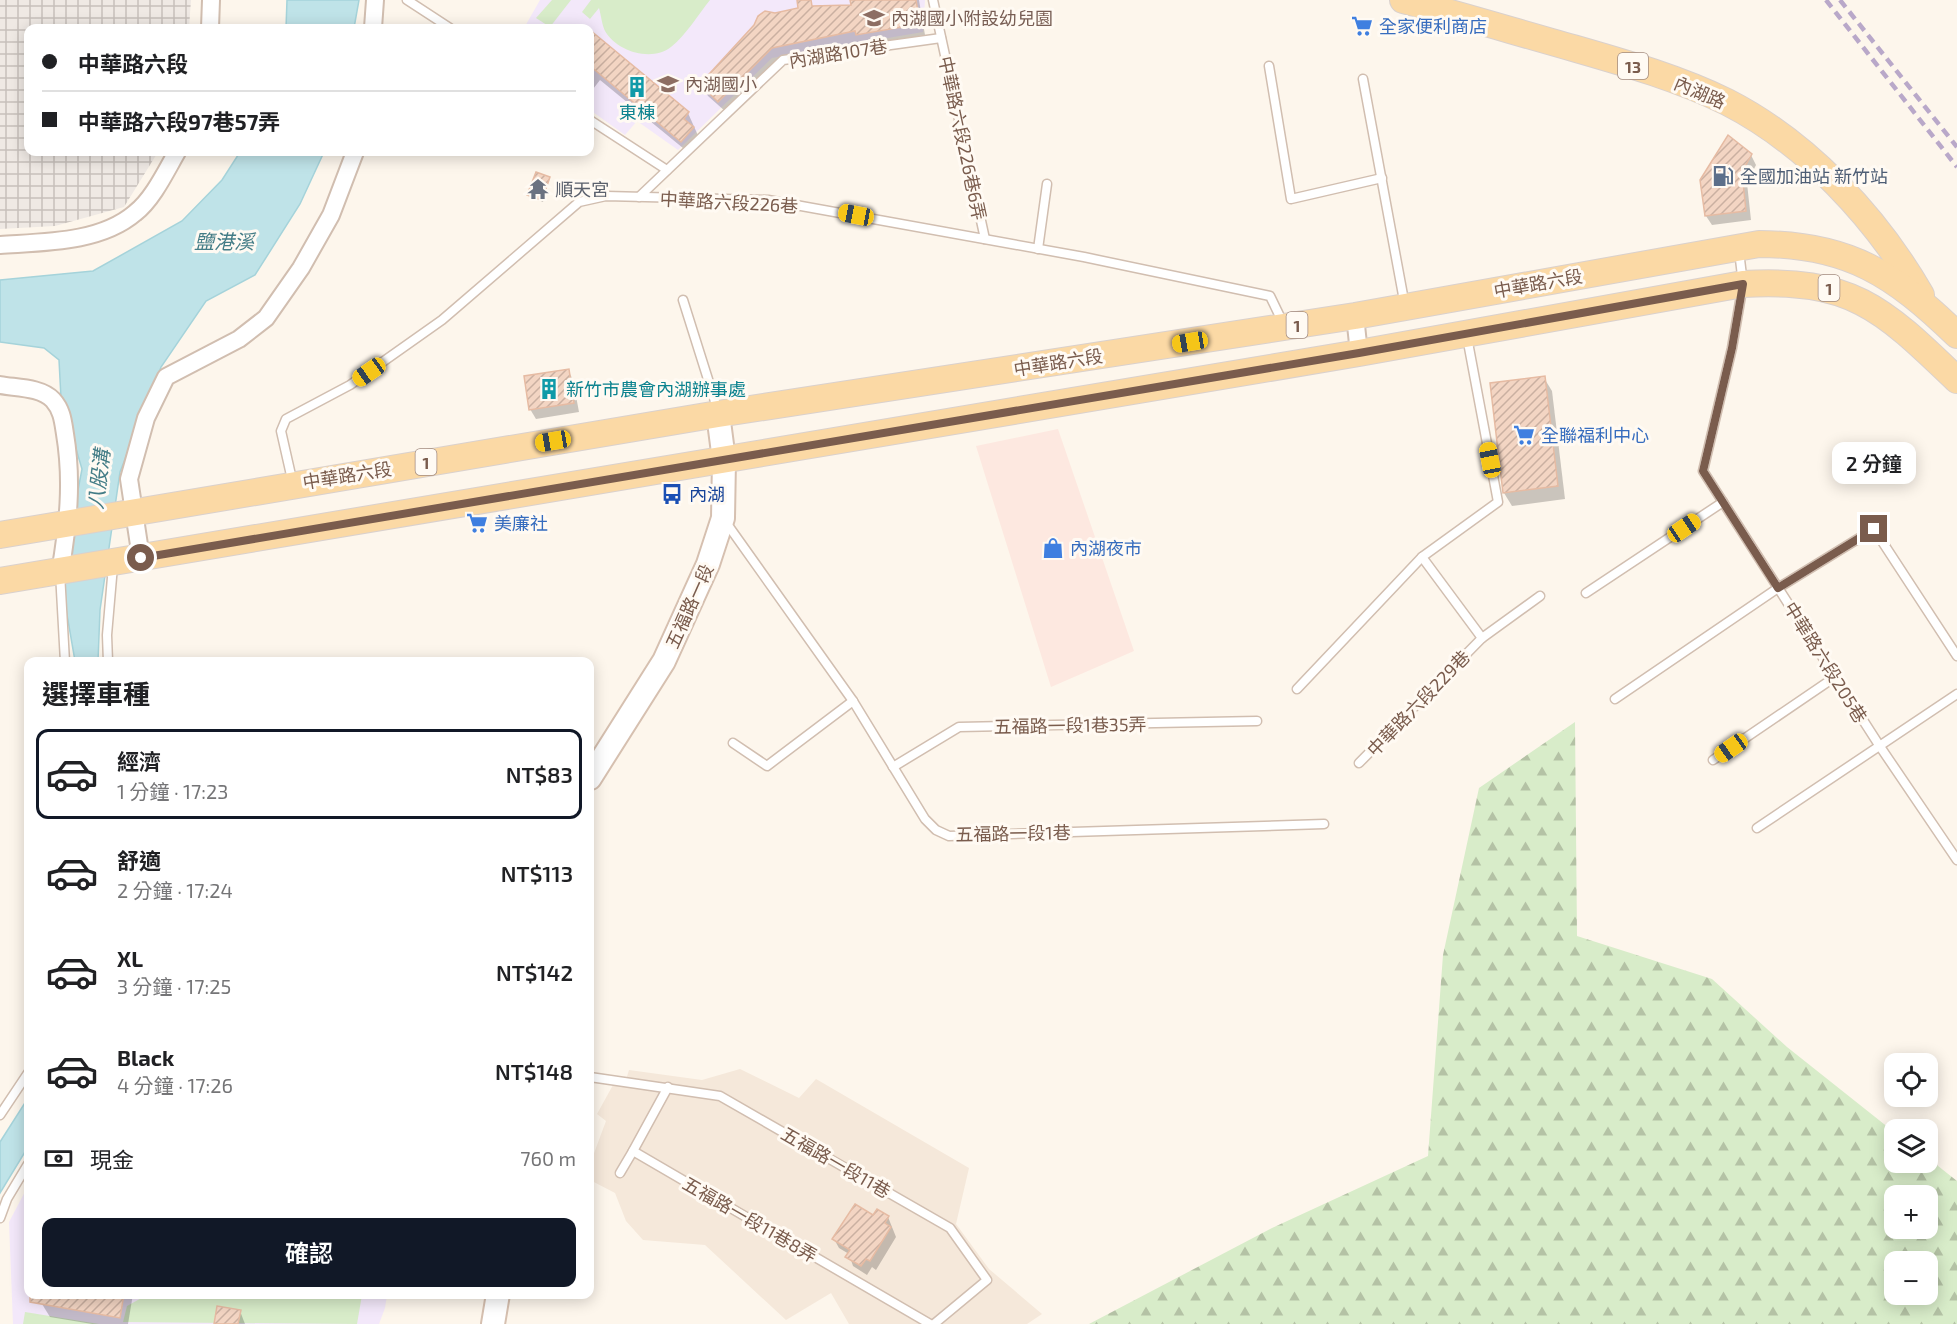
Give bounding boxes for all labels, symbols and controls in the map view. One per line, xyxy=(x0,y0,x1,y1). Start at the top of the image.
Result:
school or university icon: 內湖國小附設幼兒園 xyxy=(862,6,886,30)
place label: 內湖國小附設幼兒園 xyxy=(891,7,1053,29)
supermarket icon: 全家便利商店 xyxy=(1350,14,1374,38)
place label: 全家便利商店 xyxy=(1379,15,1487,37)
street label: 內湖路107巷 xyxy=(787,34,889,72)
text: 中華路六段 xyxy=(78,50,188,76)
road number: 13 xyxy=(1618,53,1648,79)
street label: 中華路六段226巷6弄 xyxy=(935,54,991,222)
street label: 內湖路 xyxy=(1671,71,1729,113)
school or university icon: 內湖國小 xyxy=(656,72,680,96)
place label: 內湖國小 xyxy=(685,73,757,95)
building icon: 東棟 xyxy=(625,75,649,99)
place label: 東棟 xyxy=(619,101,655,123)
text: 中華路六段97巷57弄 xyxy=(78,108,280,134)
fuel station icon: 全國加油站 新竹站 xyxy=(1711,164,1735,188)
place label: 全國加油站 新竹站 xyxy=(1740,165,1888,187)
temple icon: 順天宮 xyxy=(526,177,550,201)
place label: 順天宮 xyxy=(555,178,609,200)
street label: 中華路六段226巷 xyxy=(659,187,799,217)
car xyxy=(837,203,875,227)
water label: 鹽港溪 xyxy=(194,229,257,253)
street label: 中華路六段 xyxy=(1492,264,1584,302)
road number: 1 xyxy=(1818,275,1840,301)
road number: 1 xyxy=(1286,312,1308,338)
car xyxy=(1171,330,1209,354)
street label: 中華路六段 xyxy=(1012,344,1104,380)
car xyxy=(349,354,389,390)
building icon: 新竹市農會內湖辦事處 xyxy=(537,377,561,401)
place label: 新竹市農會內湖辦事處 xyxy=(566,378,746,400)
supermarket icon: 全聯福利中心 xyxy=(1512,423,1536,447)
place label: 全聯福利中心 xyxy=(1541,424,1649,446)
car xyxy=(534,429,572,453)
car xyxy=(1478,441,1502,479)
callout: 2 分鐘 xyxy=(1832,442,1916,484)
water label: 八股溝 xyxy=(82,445,114,510)
road number: 1 xyxy=(416,449,436,475)
text: 2 分鐘 xyxy=(1846,451,1902,475)
street label: 中華路六段 xyxy=(301,457,393,493)
bus stop icon: 內湖 xyxy=(660,482,684,506)
place label: 內湖 xyxy=(689,483,725,505)
car xyxy=(1664,510,1704,546)
supermarket icon: 美廉社 xyxy=(465,511,489,535)
place label: 美廉社 xyxy=(494,512,548,534)
route end xyxy=(1860,515,1887,542)
shop icon: 內湖夜市 xyxy=(1041,536,1065,560)
place label: 內湖夜市 xyxy=(1070,537,1142,559)
route start xyxy=(127,544,154,571)
street label: 五福路一段 xyxy=(661,560,717,652)
street label: 中華路六段205巷 xyxy=(1780,597,1872,727)
street label: 中華路六段229巷 xyxy=(1362,646,1474,760)
text: 選擇車種 xyxy=(42,677,150,709)
street label: 五福路一段1巷35弄 xyxy=(993,713,1147,737)
car xyxy=(1711,730,1751,766)
icon: car xyxy=(45,747,99,801)
text: 經濟 xyxy=(117,748,161,774)
text: NT$83 xyxy=(506,761,573,787)
text: 1 分鐘 · 17:23 xyxy=(117,779,228,803)
street label: 五福路一段1巷 xyxy=(955,821,1071,845)
icon: car xyxy=(45,846,99,900)
text: 舒適 xyxy=(117,847,161,873)
text: NT$113 xyxy=(501,860,573,886)
text: 2 分鐘 · 17:24 xyxy=(117,878,233,902)
icon: car xyxy=(45,945,99,999)
text: XL xyxy=(117,945,143,971)
text: NT$142 xyxy=(496,959,573,985)
text: 3 分鐘 · 17:25 xyxy=(117,974,231,998)
icon: car xyxy=(45,1044,99,1098)
text: Black xyxy=(117,1044,174,1070)
map controls xyxy=(1884,1053,1938,1305)
button: locate xyxy=(1884,1053,1938,1107)
text: NT$148 xyxy=(495,1058,573,1084)
text: 4 分鐘 · 17:26 xyxy=(117,1073,233,1097)
button: layers xyxy=(1884,1119,1938,1173)
street label: 五福路一段11巷 xyxy=(778,1122,894,1202)
icon: cash xyxy=(42,1142,75,1175)
text: 現金 xyxy=(90,1146,134,1172)
text: 760 m xyxy=(520,1146,576,1170)
street label: 五福路一段11巷8弄 xyxy=(679,1172,821,1266)
button: + xyxy=(1884,1185,1938,1239)
button: 確認 xyxy=(42,1218,576,1287)
button: − xyxy=(1884,1251,1938,1305)

